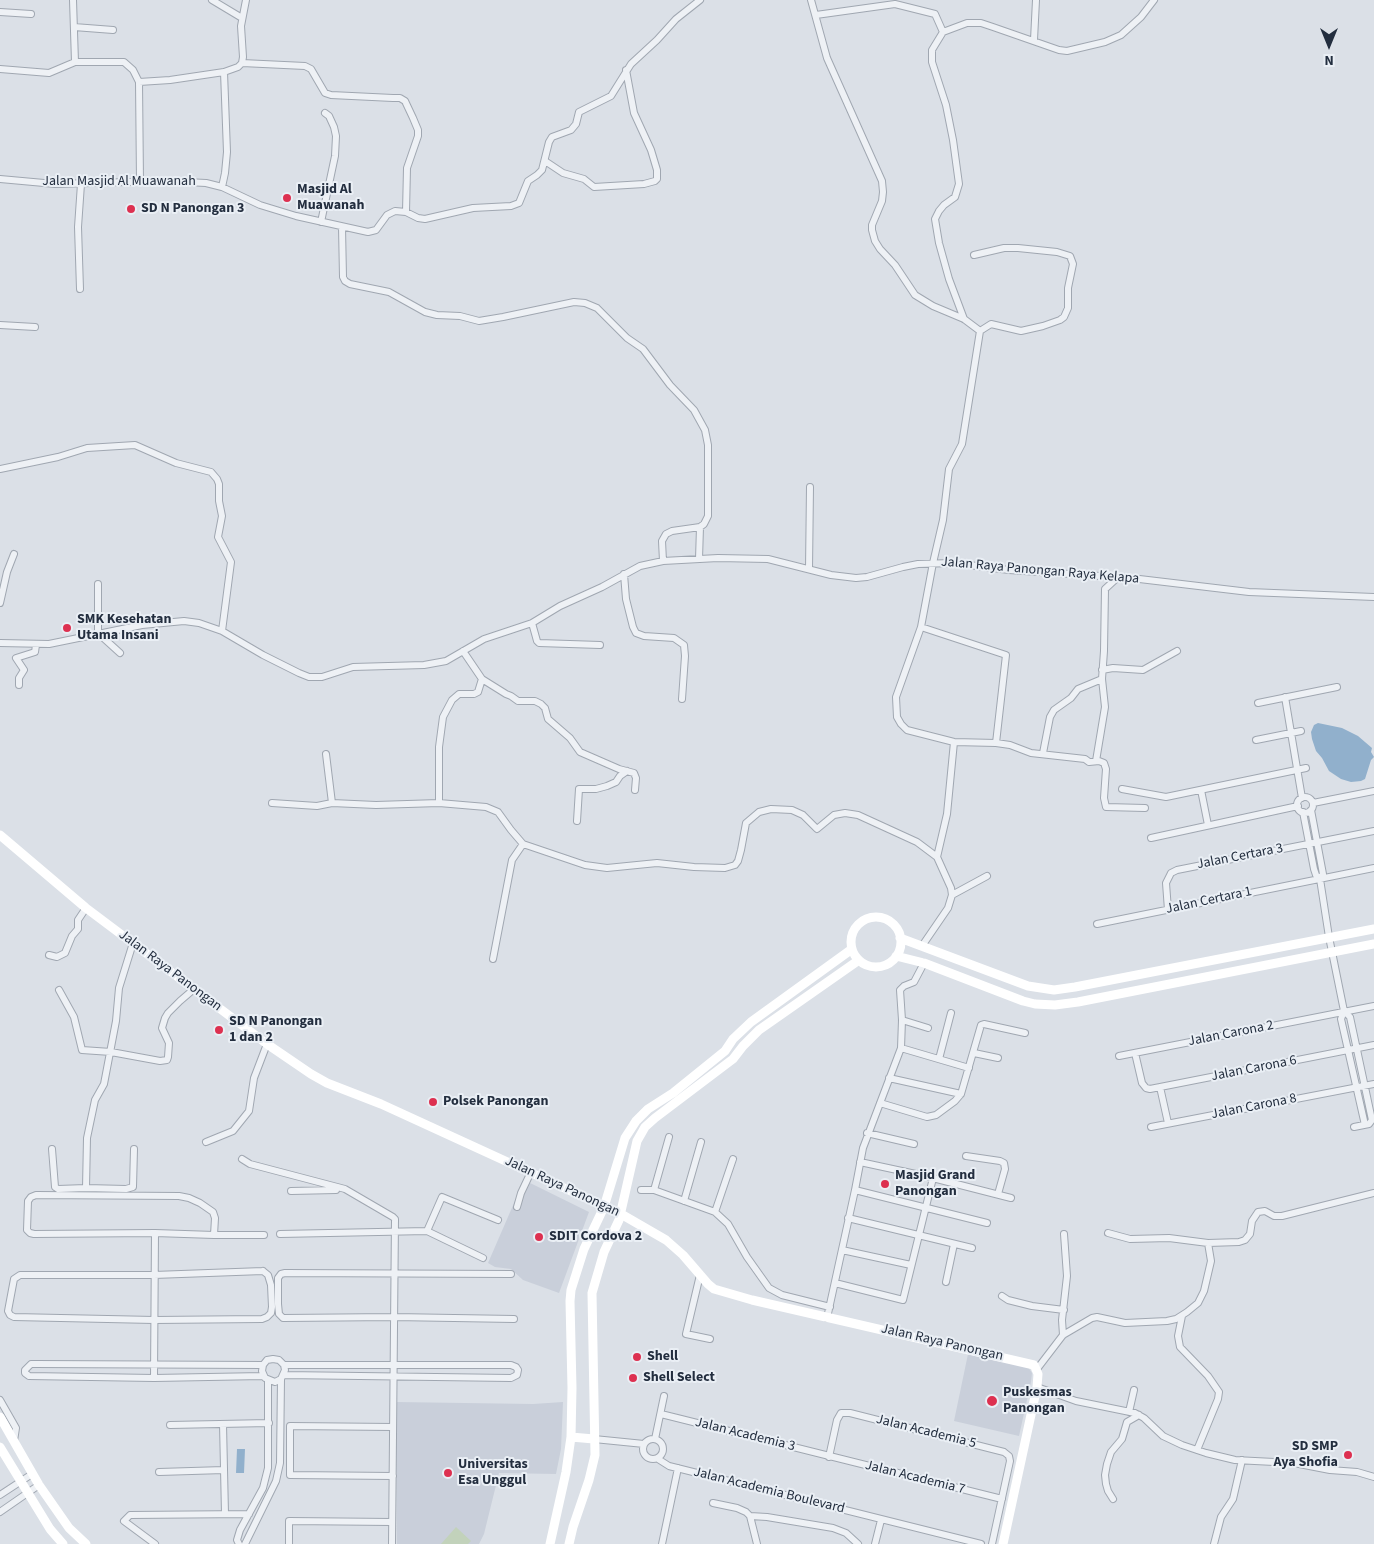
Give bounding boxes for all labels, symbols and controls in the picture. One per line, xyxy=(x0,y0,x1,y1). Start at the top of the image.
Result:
north arrow xyxy=(1304,20,1354,70)
text: N xyxy=(1324,50,1334,70)
street label: Jalan Masjid Al Muawanah xyxy=(42,174,196,190)
place label: Masjid Al Muawanah xyxy=(297,182,364,214)
marker: Masjid Al Muawanah xyxy=(281,192,293,204)
place label: SD N Panongan 3 xyxy=(141,201,244,217)
marker: SD N Panongan 3 xyxy=(125,203,137,215)
street label: Jalan Raya Panongan Raya Kelapa xyxy=(940,554,1140,588)
place label: SMK Kesehatan Utama Insani xyxy=(77,612,171,644)
marker: SMK Kesehatan Utama Insani xyxy=(61,622,73,634)
street label: Jalan Certara 3 xyxy=(1195,840,1285,874)
street label: Jalan Certara 1 xyxy=(1164,884,1254,918)
street label: Jalan Raya Panongan xyxy=(115,927,225,1015)
place label: SD N Panongan 1 dan 2 xyxy=(229,1014,322,1046)
street label: Jalan Carona 2 xyxy=(1187,1017,1275,1051)
marker: SD N Panongan 1 dan 2 xyxy=(213,1024,225,1036)
street label: Jalan Carona 6 xyxy=(1210,1052,1298,1086)
street label: Jalan Carona 8 xyxy=(1210,1090,1298,1124)
place label: Polsek Panongan xyxy=(443,1094,548,1110)
marker: Polsek Panongan xyxy=(427,1096,439,1108)
street label: Jalan Raya Panongan xyxy=(502,1153,622,1221)
place label: Masjid Grand Panongan xyxy=(895,1168,975,1200)
marker: Masjid Grand Panongan xyxy=(879,1178,891,1190)
place label: SDIT Cordova 2 xyxy=(549,1229,642,1245)
marker: SDIT Cordova 2 xyxy=(533,1231,545,1243)
street label: Jalan Raya Panongan xyxy=(879,1321,1005,1365)
place label: Shell xyxy=(647,1349,678,1365)
marker: Shell xyxy=(631,1351,643,1363)
place label: Shell Select xyxy=(643,1370,715,1386)
marker: Shell Select xyxy=(627,1372,639,1384)
place label: Puskesmas Panongan xyxy=(1003,1385,1072,1418)
marker: Puskesmas Panongan xyxy=(985,1394,999,1408)
street label: Jalan Academia 5 xyxy=(874,1411,978,1453)
street label: Jalan Academia 3 xyxy=(693,1414,797,1456)
place label: SD SMP Aya Shofia xyxy=(1274,1439,1338,1471)
marker: SD SMP Aya Shofia xyxy=(1342,1449,1354,1461)
place label: Universitas Esa Unggul xyxy=(458,1457,528,1490)
street label: Jalan Academia 7 xyxy=(863,1457,967,1499)
street label: Jalan Academia Boulevard xyxy=(692,1464,846,1518)
marker: Universitas Esa Unggul xyxy=(442,1467,454,1479)

